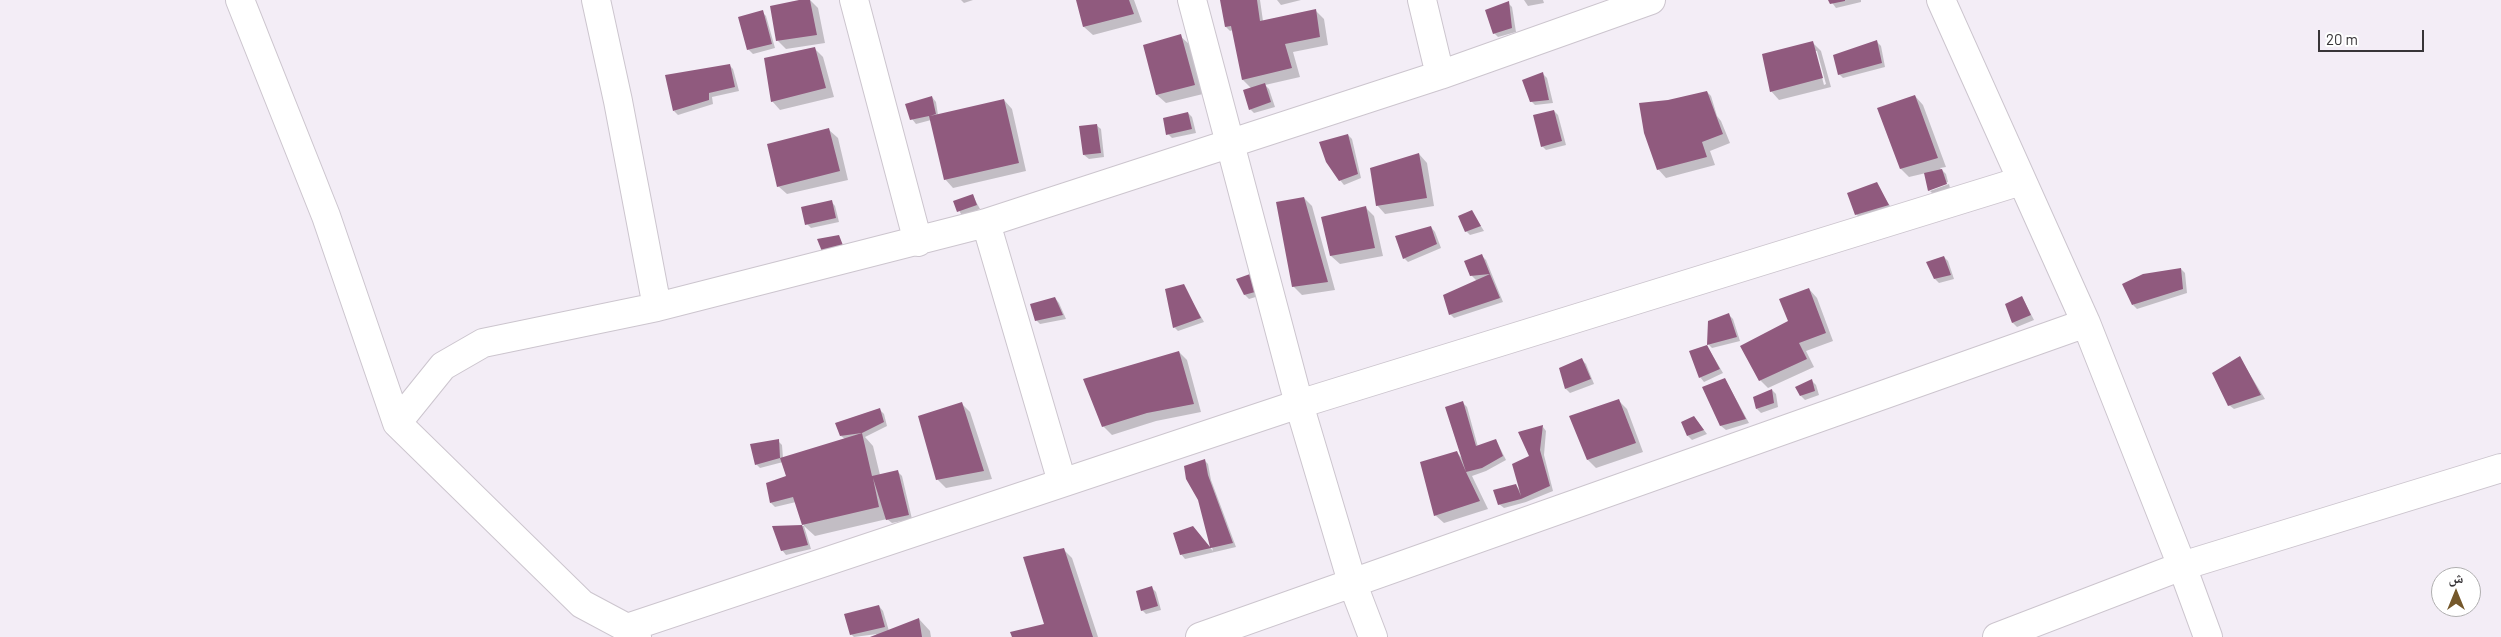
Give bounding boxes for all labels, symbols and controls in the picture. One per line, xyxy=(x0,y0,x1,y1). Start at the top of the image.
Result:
scale bar xyxy=(2321,20,2427,52)
text: 20 m xyxy=(2326,30,2358,48)
north arrow xyxy=(2431,567,2481,617)
text: ش xyxy=(2449,569,2463,586)

